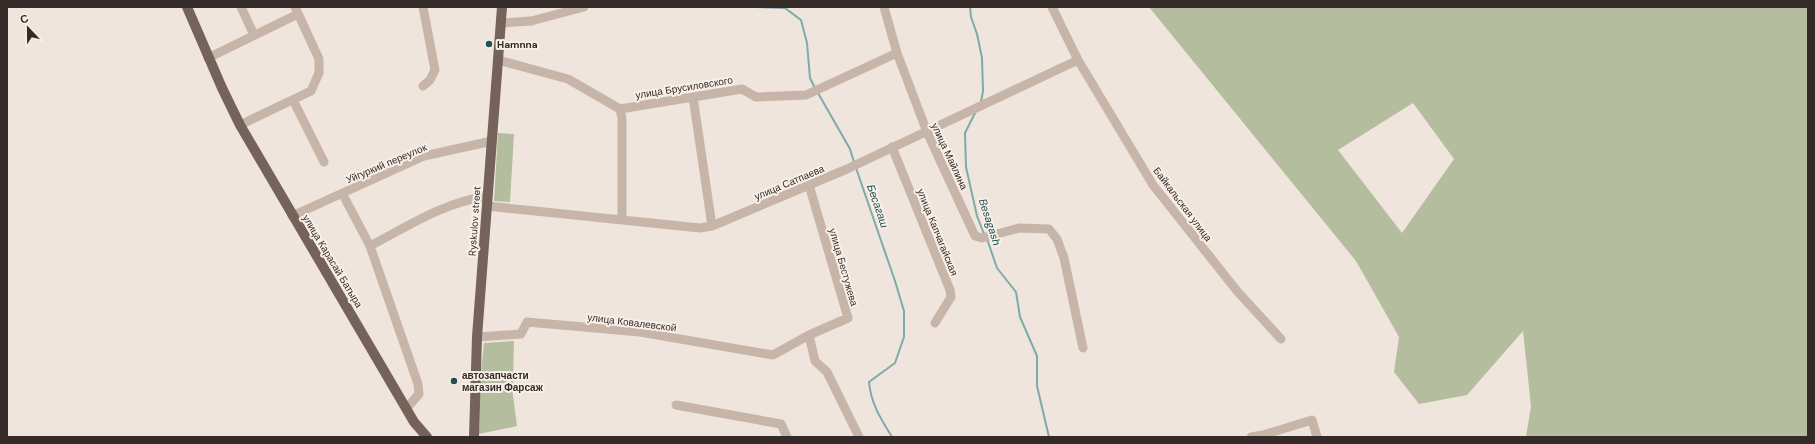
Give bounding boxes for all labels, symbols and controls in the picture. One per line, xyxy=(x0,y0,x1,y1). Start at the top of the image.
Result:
north arrow xyxy=(8,8,48,48)
text: С xyxy=(18,11,31,27)
place label: Hamnna xyxy=(497,38,538,51)
marker: Hamnna xyxy=(484,39,494,49)
street label: улица Брусиловского xyxy=(634,73,734,102)
street label: улица Майлина xyxy=(928,121,971,192)
street label: Уйгуркий переулок xyxy=(344,140,429,186)
street label: улица Сатпаева xyxy=(752,162,827,203)
street label: Байкальская улица xyxy=(1150,165,1215,244)
water label: Бесагаш xyxy=(864,182,892,230)
street label: Ryskulov street xyxy=(466,186,483,256)
street label: улица Капчагайская xyxy=(914,187,961,278)
water label: Besagash xyxy=(976,197,1004,247)
street label: улица Карасай Батыра xyxy=(300,212,366,311)
street label: улица Бестужева xyxy=(826,227,861,308)
street label: улица Ковалевской xyxy=(587,311,677,334)
place label: автозапчасти магазин Фарсаж xyxy=(462,369,544,394)
marker: автозапчасти магазин Фарсаж xyxy=(449,376,459,386)

